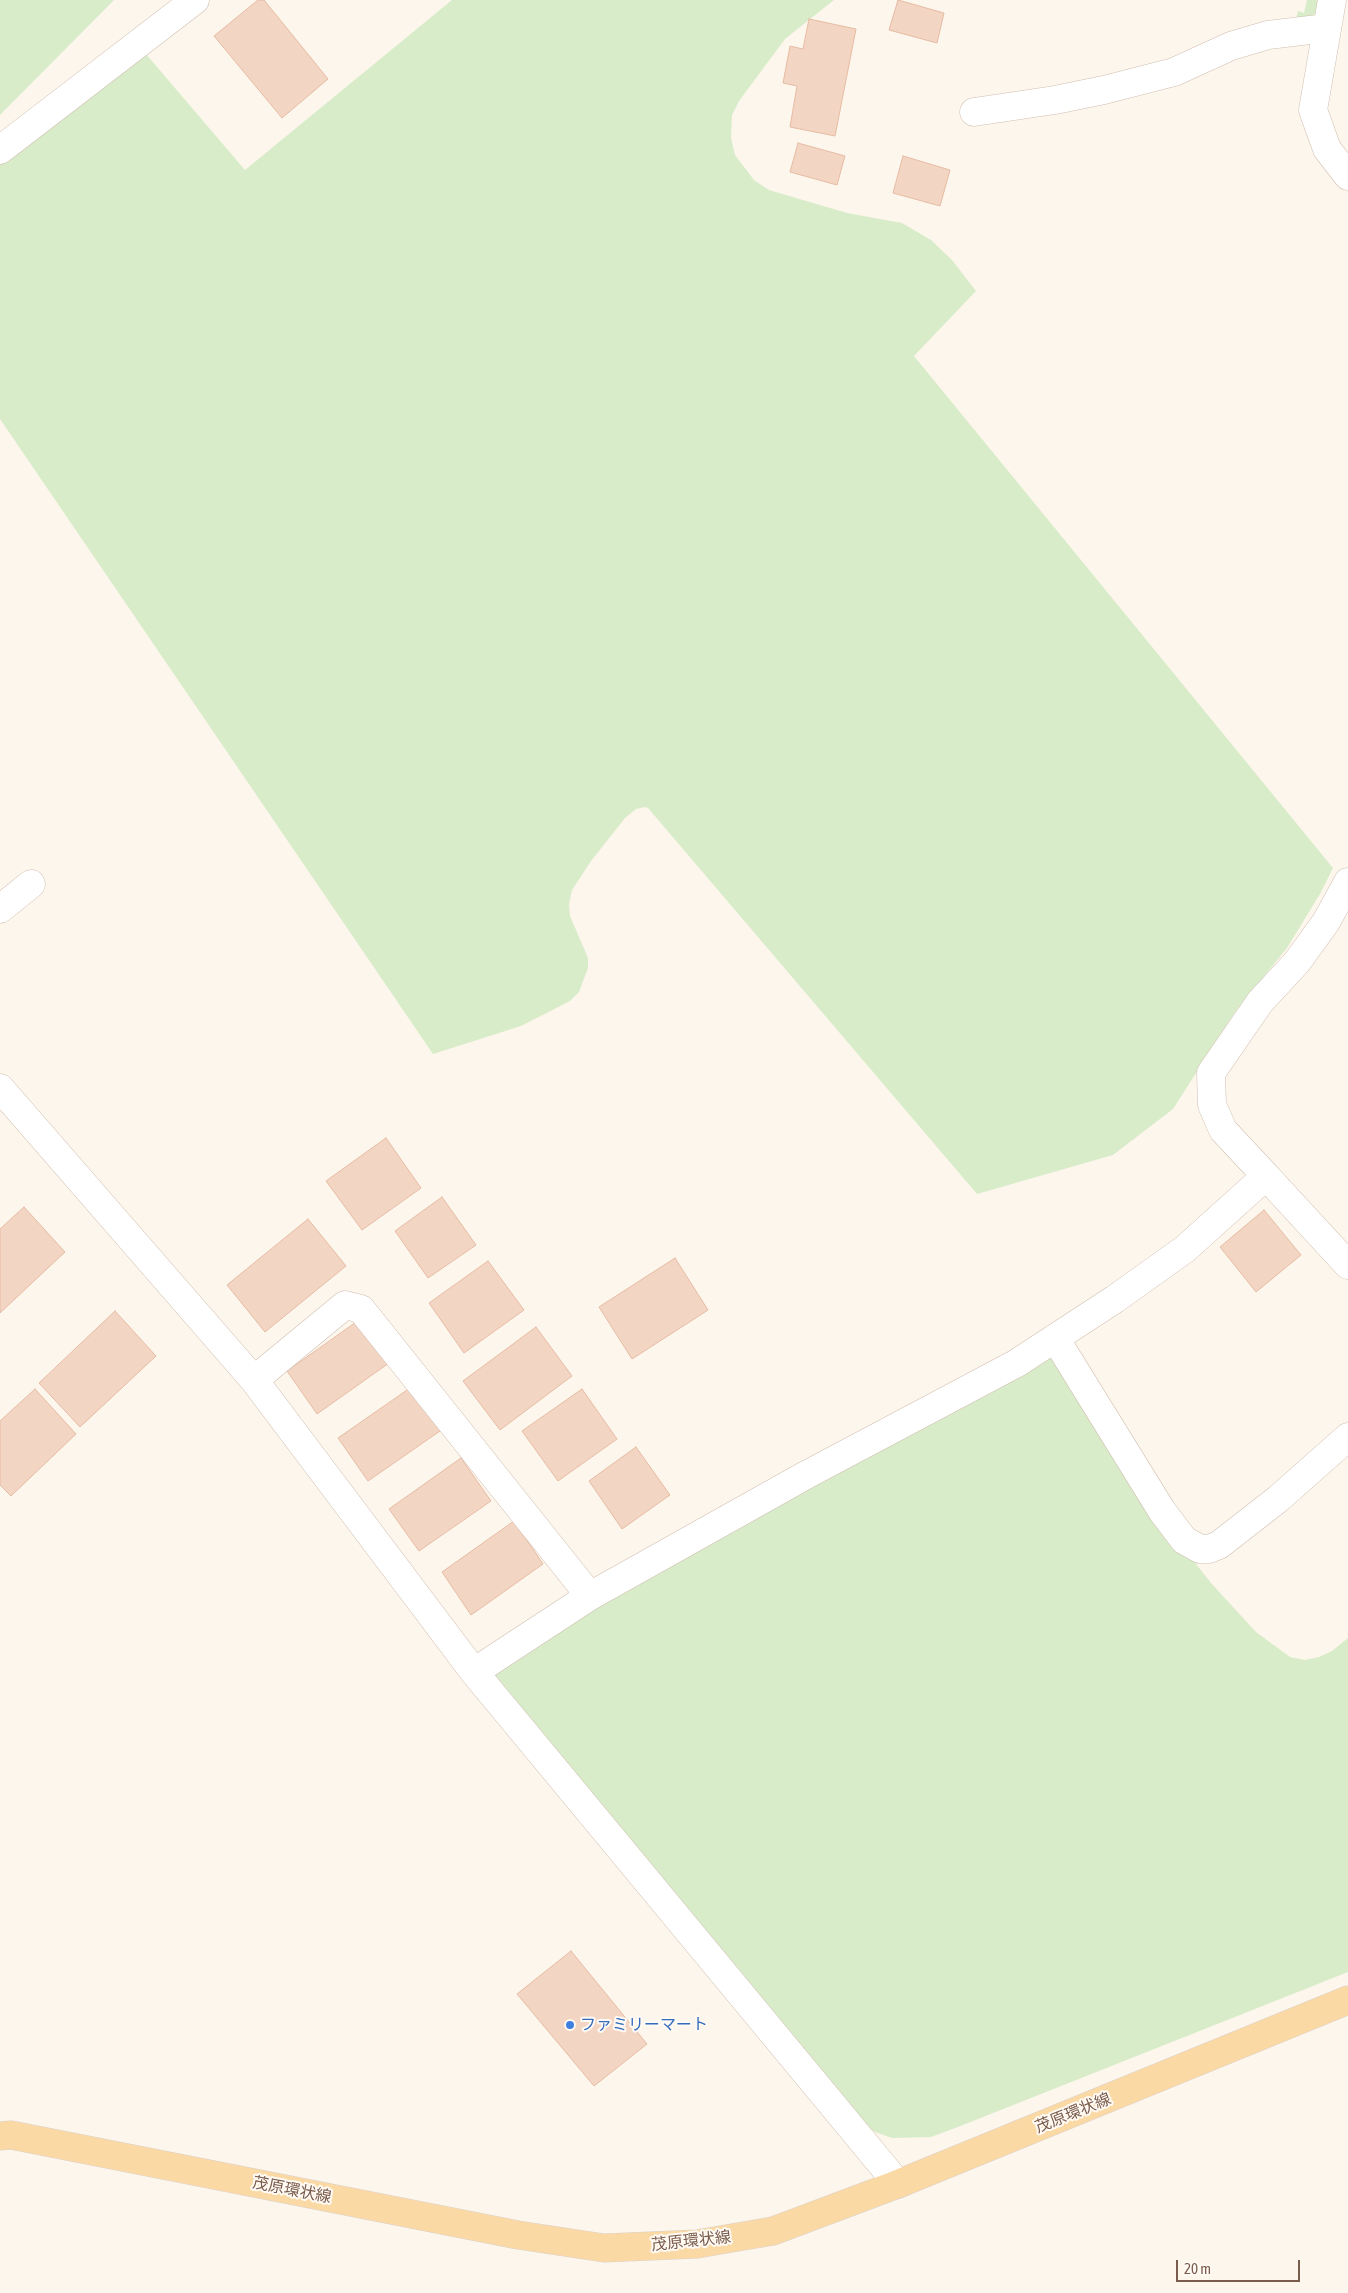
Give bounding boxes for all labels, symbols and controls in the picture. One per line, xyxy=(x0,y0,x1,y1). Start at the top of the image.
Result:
place label: ファミリーマート xyxy=(580,2015,708,2035)
marker: ファミリーマート xyxy=(564,2019,576,2031)
street label: 茂原環状線 xyxy=(1032,2089,1114,2137)
street label: 茂原環状線 xyxy=(251,2173,333,2207)
street label: 茂原環状線 xyxy=(650,2227,732,2255)
scale bar xyxy=(1178,2250,1302,2282)
text: 20 m xyxy=(1184,2260,1211,2277)

